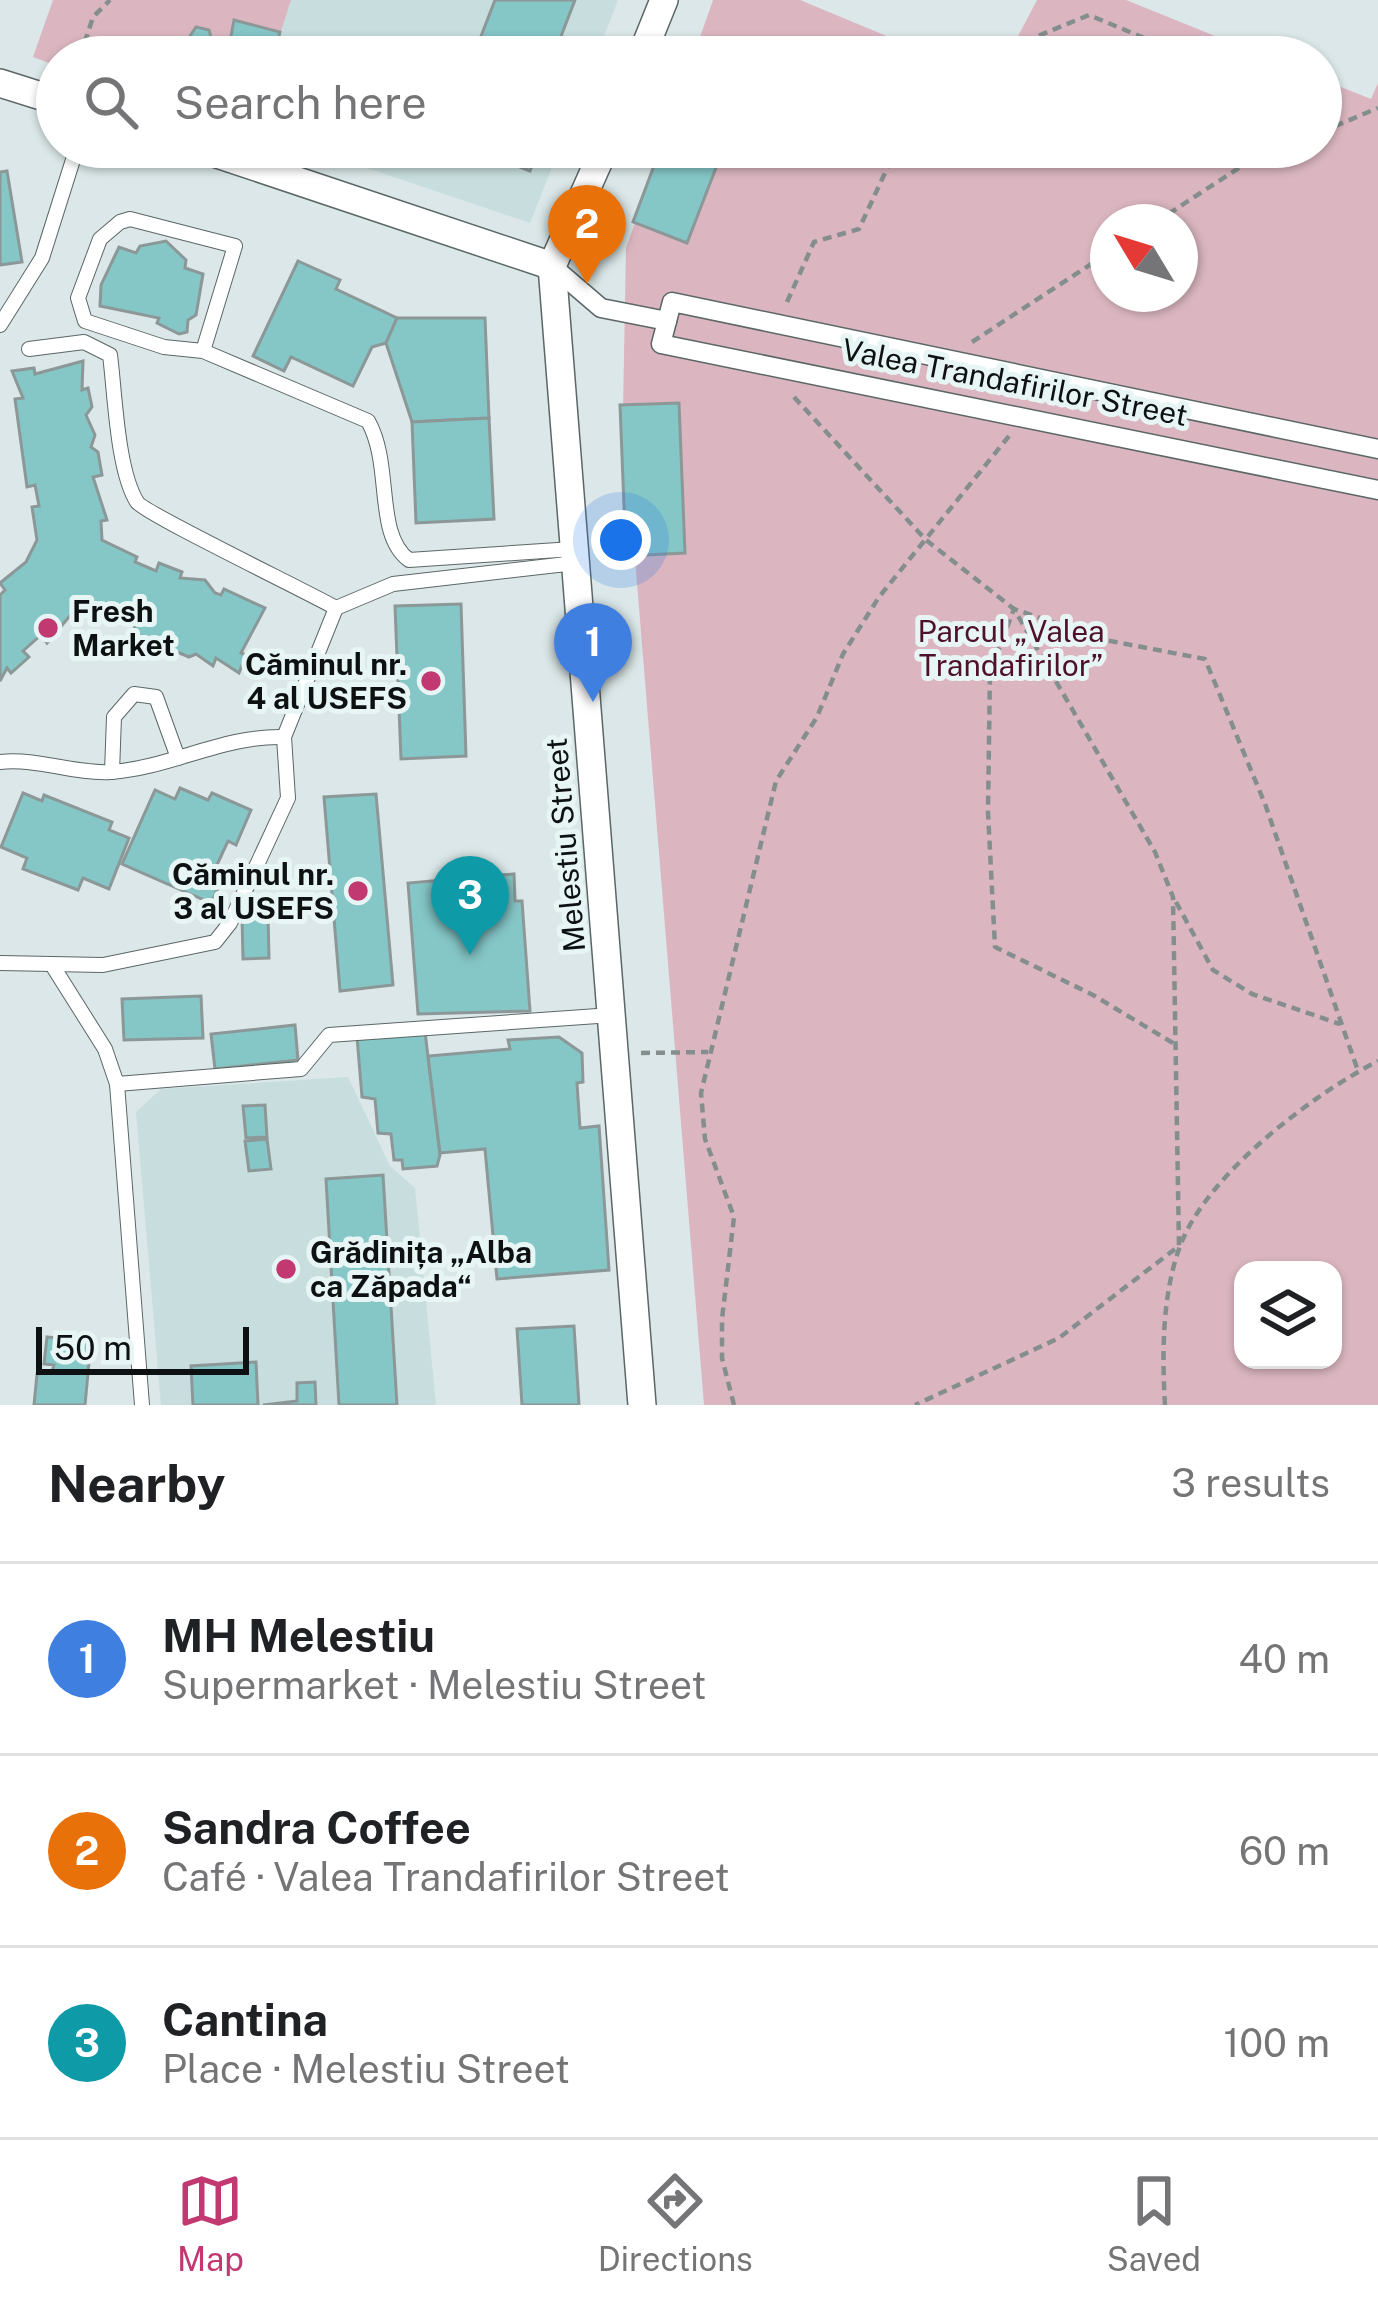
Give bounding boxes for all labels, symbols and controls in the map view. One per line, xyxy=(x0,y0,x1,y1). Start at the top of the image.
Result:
search box xyxy=(36,36,1342,168)
icon: search xyxy=(78,69,144,135)
text: Search here xyxy=(174,76,427,129)
pin: 2 xyxy=(548,185,626,284)
north arrow xyxy=(1090,204,1198,312)
street label: Valea Trandafirilor Street xyxy=(839,331,1191,433)
your location xyxy=(591,510,651,570)
place label: Fresh Market xyxy=(72,593,175,663)
pin: 1 xyxy=(554,603,632,702)
park label: Parcul „Valea Trandafirilor” xyxy=(917,613,1105,683)
marker: Fresh Market xyxy=(35,615,61,641)
place label: Căminul nr. 4 al USEFS xyxy=(245,646,407,716)
marker: Căminul nr. 4 al USEFS xyxy=(418,668,444,694)
street label: Melestiu Street xyxy=(538,736,592,954)
place label: Căminul nr. 3 al USEFS xyxy=(172,856,334,926)
pin: 3 xyxy=(431,856,509,955)
marker: Căminul nr. 3 al USEFS xyxy=(345,878,371,904)
place label: Grădinița „Alba ca Zăpada“ xyxy=(310,1234,532,1304)
marker: Grădinița „Alba ca Zăpada“ xyxy=(273,1256,299,1282)
map controls xyxy=(1234,1261,1342,1369)
button: layers xyxy=(1234,1261,1342,1369)
scale bar xyxy=(36,1321,249,1374)
text: 50 m xyxy=(54,1329,132,1367)
text: Nearby xyxy=(48,1454,225,1513)
text: 3 results xyxy=(1171,1460,1330,1506)
text: MH Melestiu xyxy=(162,1609,435,1662)
text: 1 xyxy=(79,1636,95,1682)
text: 40 m xyxy=(1238,1636,1330,1682)
text: Supermarket · Melestiu Street xyxy=(162,1662,706,1708)
text: Sandra Coffee xyxy=(162,1801,471,1854)
text: 2 xyxy=(75,1828,99,1874)
text: 60 m xyxy=(1239,1828,1330,1874)
text: Café · Valea Trandafirilor Street xyxy=(162,1854,730,1900)
text: Cantina xyxy=(162,1993,328,2046)
text: 3 xyxy=(74,2020,100,2066)
text: 100 m xyxy=(1223,2020,1330,2066)
text: Place · Melestiu Street xyxy=(162,2046,570,2092)
tab: Map xyxy=(177,2168,244,2278)
tab: Directions xyxy=(598,2168,753,2278)
tab: Saved xyxy=(1107,2168,1201,2278)

